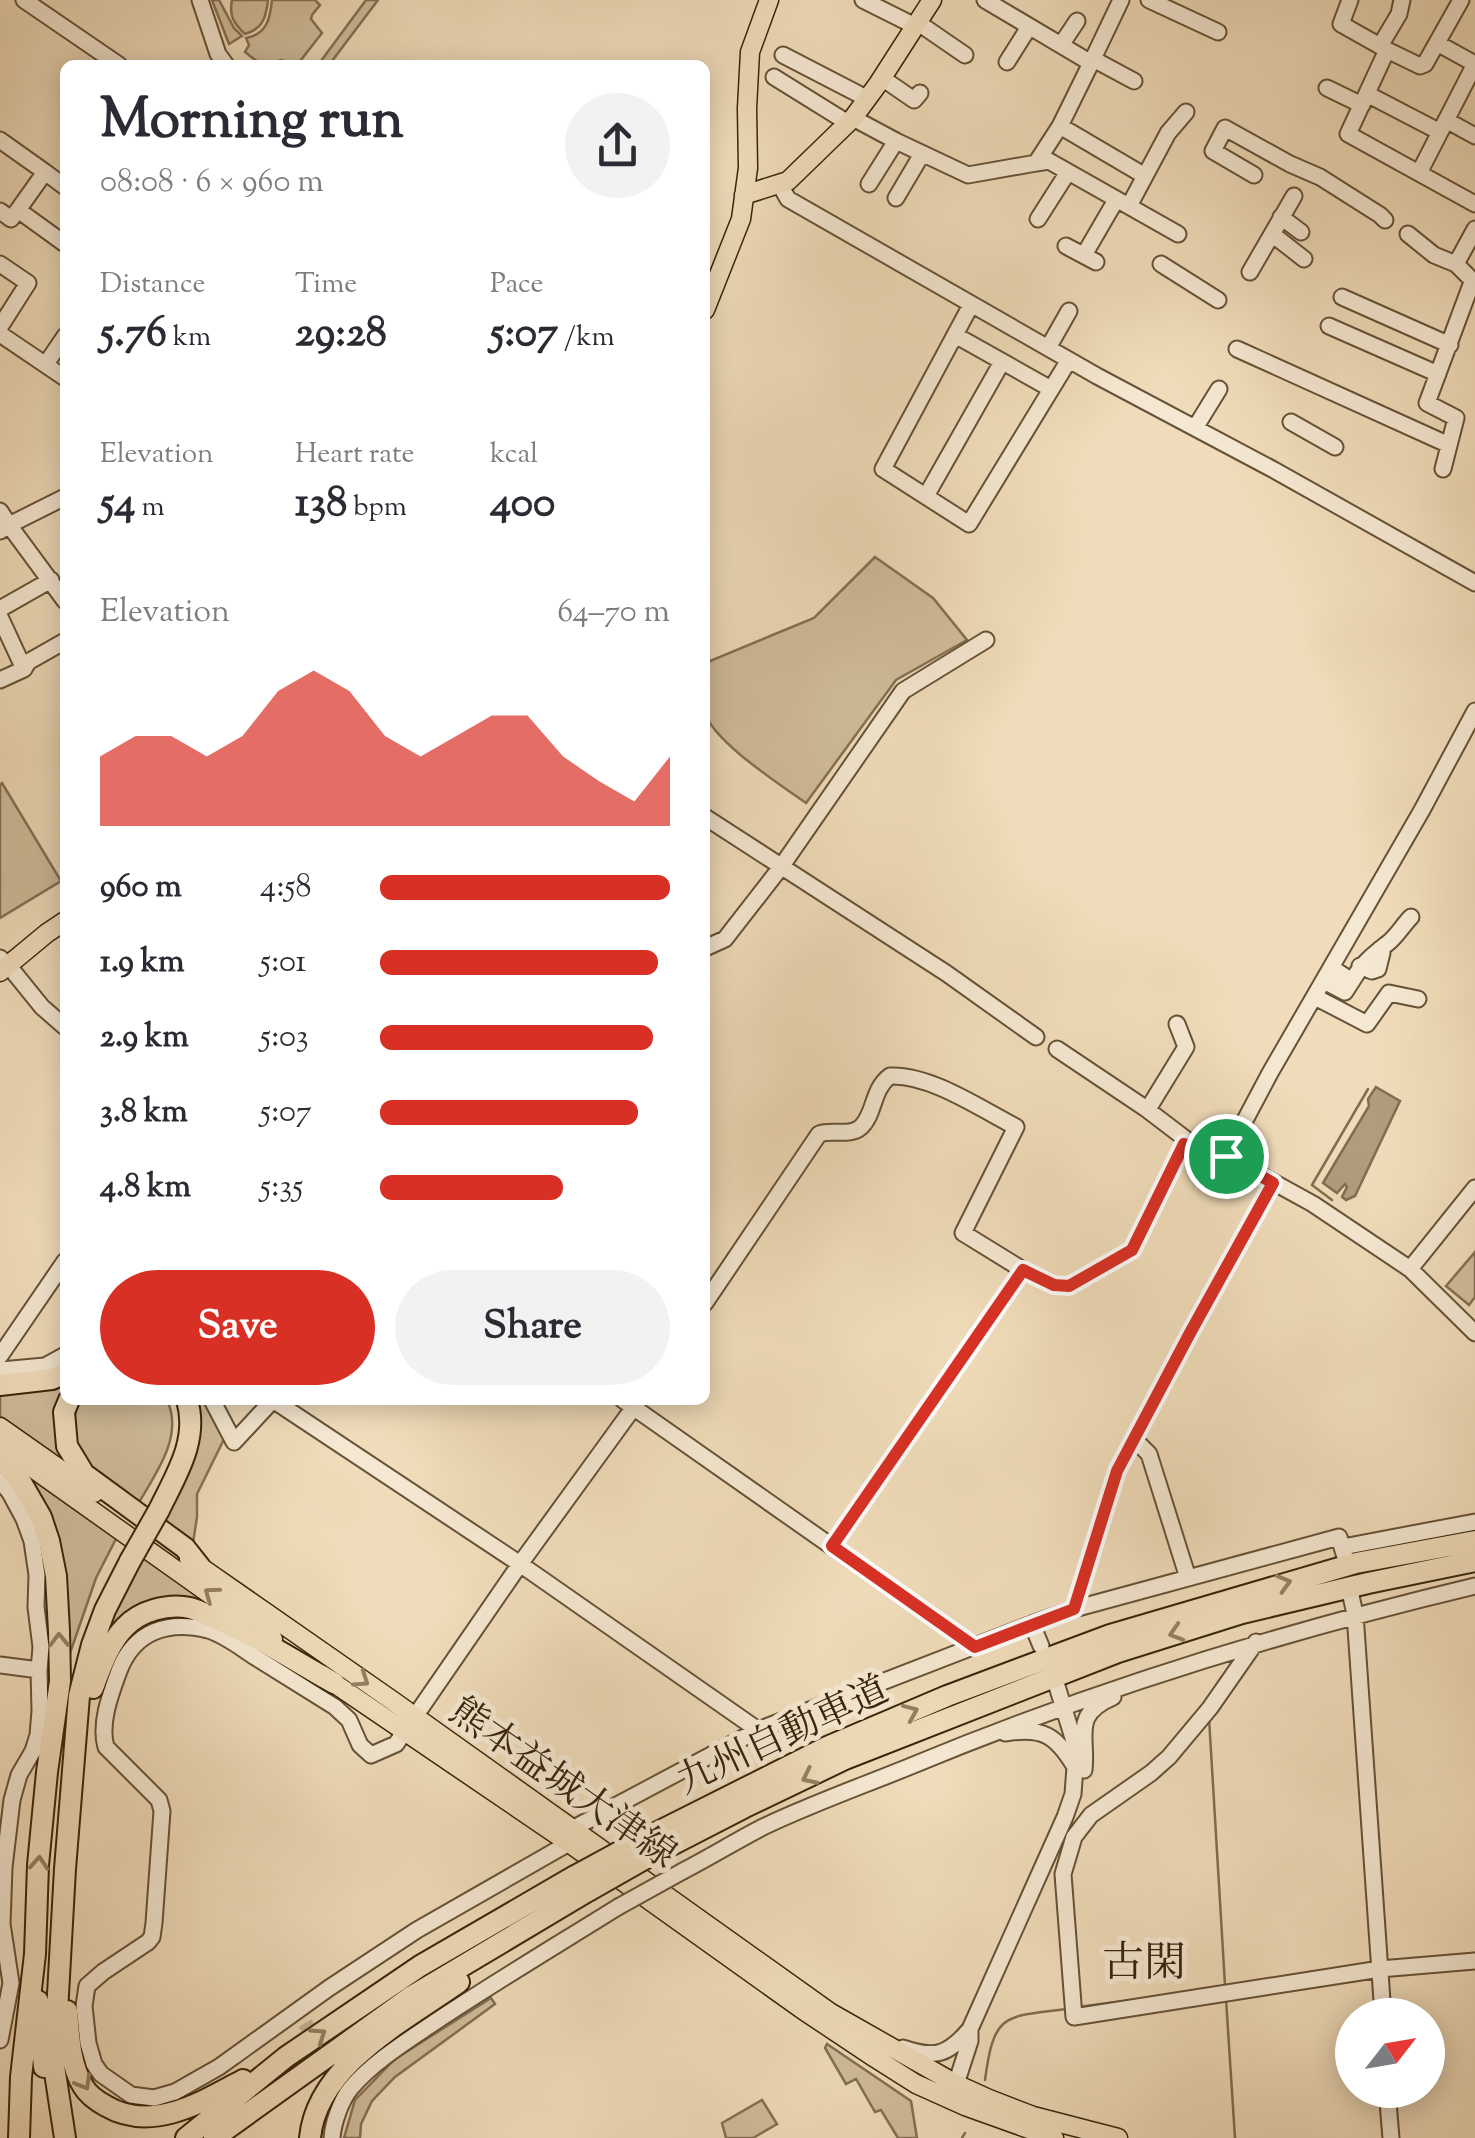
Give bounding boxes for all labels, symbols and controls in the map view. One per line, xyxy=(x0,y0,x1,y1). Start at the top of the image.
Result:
text: Morning run xyxy=(100,83,404,162)
button: share xyxy=(565,93,670,198)
text: 08:08 · 6 × 960 m xyxy=(100,160,324,206)
text: Distance xyxy=(100,265,206,305)
text: Time xyxy=(295,265,357,305)
text: Pace xyxy=(490,265,544,305)
text: 5.76 xyxy=(100,305,167,365)
text: 29:28 xyxy=(295,305,387,365)
text: 5:07 xyxy=(490,305,558,365)
text: km xyxy=(167,318,211,358)
text: /km xyxy=(558,318,615,358)
text: Elevation xyxy=(100,435,214,475)
text: Heart rate xyxy=(295,435,415,475)
text: kcal xyxy=(490,435,538,475)
text: 54 xyxy=(100,475,136,535)
text: 138 xyxy=(295,475,347,535)
text: 400 xyxy=(490,475,555,535)
text: m xyxy=(136,488,165,528)
text: bpm xyxy=(347,488,407,528)
text: Elevation xyxy=(100,590,230,636)
text: 64–70 m xyxy=(557,590,670,636)
text: 960 m xyxy=(100,865,182,911)
text: 4:58 xyxy=(260,865,311,911)
text: 1.9 km xyxy=(100,940,185,986)
text: 5:01 xyxy=(260,940,306,986)
text: 2.9 km xyxy=(100,1015,189,1061)
text: 5:03 xyxy=(260,1015,309,1061)
text: 3.8 km xyxy=(100,1090,188,1136)
text: 5:07 xyxy=(260,1090,312,1136)
pin xyxy=(1184,1114,1269,1199)
icon: arrive xyxy=(1199,1129,1254,1184)
text: 4.8 km xyxy=(100,1165,191,1211)
text: 5:35 xyxy=(260,1165,303,1211)
button: Save xyxy=(100,1270,375,1385)
button: Share xyxy=(395,1270,670,1385)
one-way arrow xyxy=(1275,1574,1292,1595)
one-way arrow xyxy=(203,1588,222,1607)
one-way arrow xyxy=(1168,1621,1185,1642)
one-way arrow xyxy=(48,1632,70,1648)
street label: 九州自動車道 xyxy=(669,1665,898,1810)
one-way arrow xyxy=(352,1668,370,1687)
street label: 熊本益城大津線 xyxy=(437,1687,686,1884)
one-way arrow xyxy=(901,1703,919,1723)
one-way arrow xyxy=(801,1764,819,1784)
one-way arrow xyxy=(28,1854,49,1870)
district label: 古閑 xyxy=(1102,1936,1186,1996)
north arrow xyxy=(1335,1998,1445,2108)
map controls xyxy=(1335,1998,1445,2108)
one-way arrow xyxy=(308,2029,326,2048)
one-way arrow xyxy=(72,2072,92,2090)

